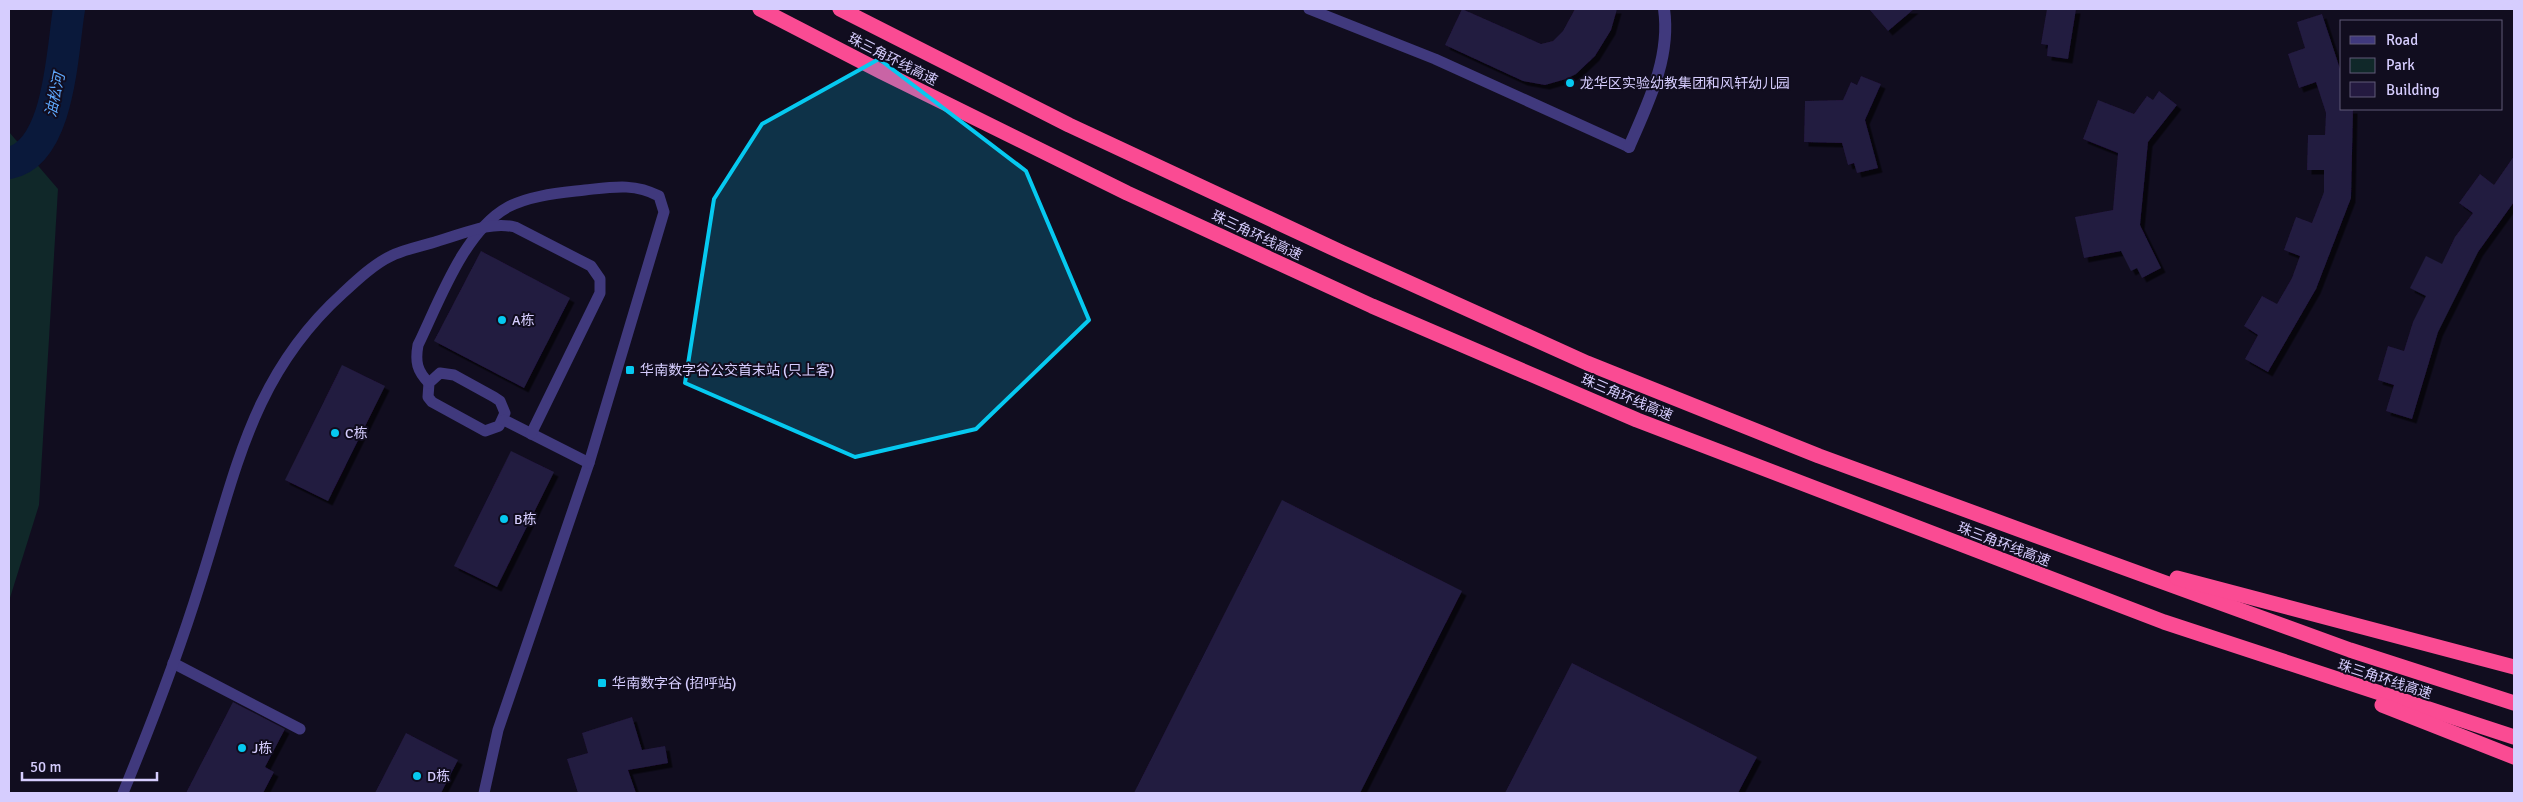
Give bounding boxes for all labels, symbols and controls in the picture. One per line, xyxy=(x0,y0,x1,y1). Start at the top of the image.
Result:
legend xyxy=(2340,20,2503,110)
street label: 珠三角环线高速 xyxy=(845,30,940,89)
text: Road xyxy=(2386,31,2418,49)
text: Park xyxy=(2386,56,2415,74)
water label: 油松河 xyxy=(42,68,69,119)
place label: 龙华区实验幼教集团和风轩幼儿园 xyxy=(1580,75,1790,92)
marker: 龙华区实验幼教集团和风轩幼儿园 xyxy=(1564,77,1576,89)
text: Building xyxy=(2386,81,2440,99)
street label: 珠三角环线高速 xyxy=(1209,207,1305,264)
place label: A栋 xyxy=(512,312,535,329)
marker: A栋 xyxy=(496,314,508,326)
place label: 华南数字谷公交首末站 (只上客) xyxy=(640,362,834,379)
marker: 华南数字谷公交首末站 (只上客) xyxy=(624,364,636,376)
street label: 珠三角环线高速 xyxy=(1578,370,1675,424)
place label: C栋 xyxy=(345,425,367,442)
marker: C栋 xyxy=(329,427,341,439)
place label: B栋 xyxy=(514,511,536,528)
marker: B栋 xyxy=(498,513,510,525)
street label: 珠三角环线高速 xyxy=(1955,519,2053,570)
street label: 珠三角环线高速 xyxy=(2336,656,2434,703)
place label: 华南数字谷 (招呼站) xyxy=(612,675,736,692)
marker: 华南数字谷 (招呼站) xyxy=(596,677,608,689)
place label: J栋 xyxy=(252,740,272,757)
marker: J栋 xyxy=(236,742,248,754)
scale bar xyxy=(22,750,158,782)
text: 50 m xyxy=(30,758,61,776)
place label: D栋 xyxy=(427,768,450,785)
marker: D栋 xyxy=(411,770,423,782)

